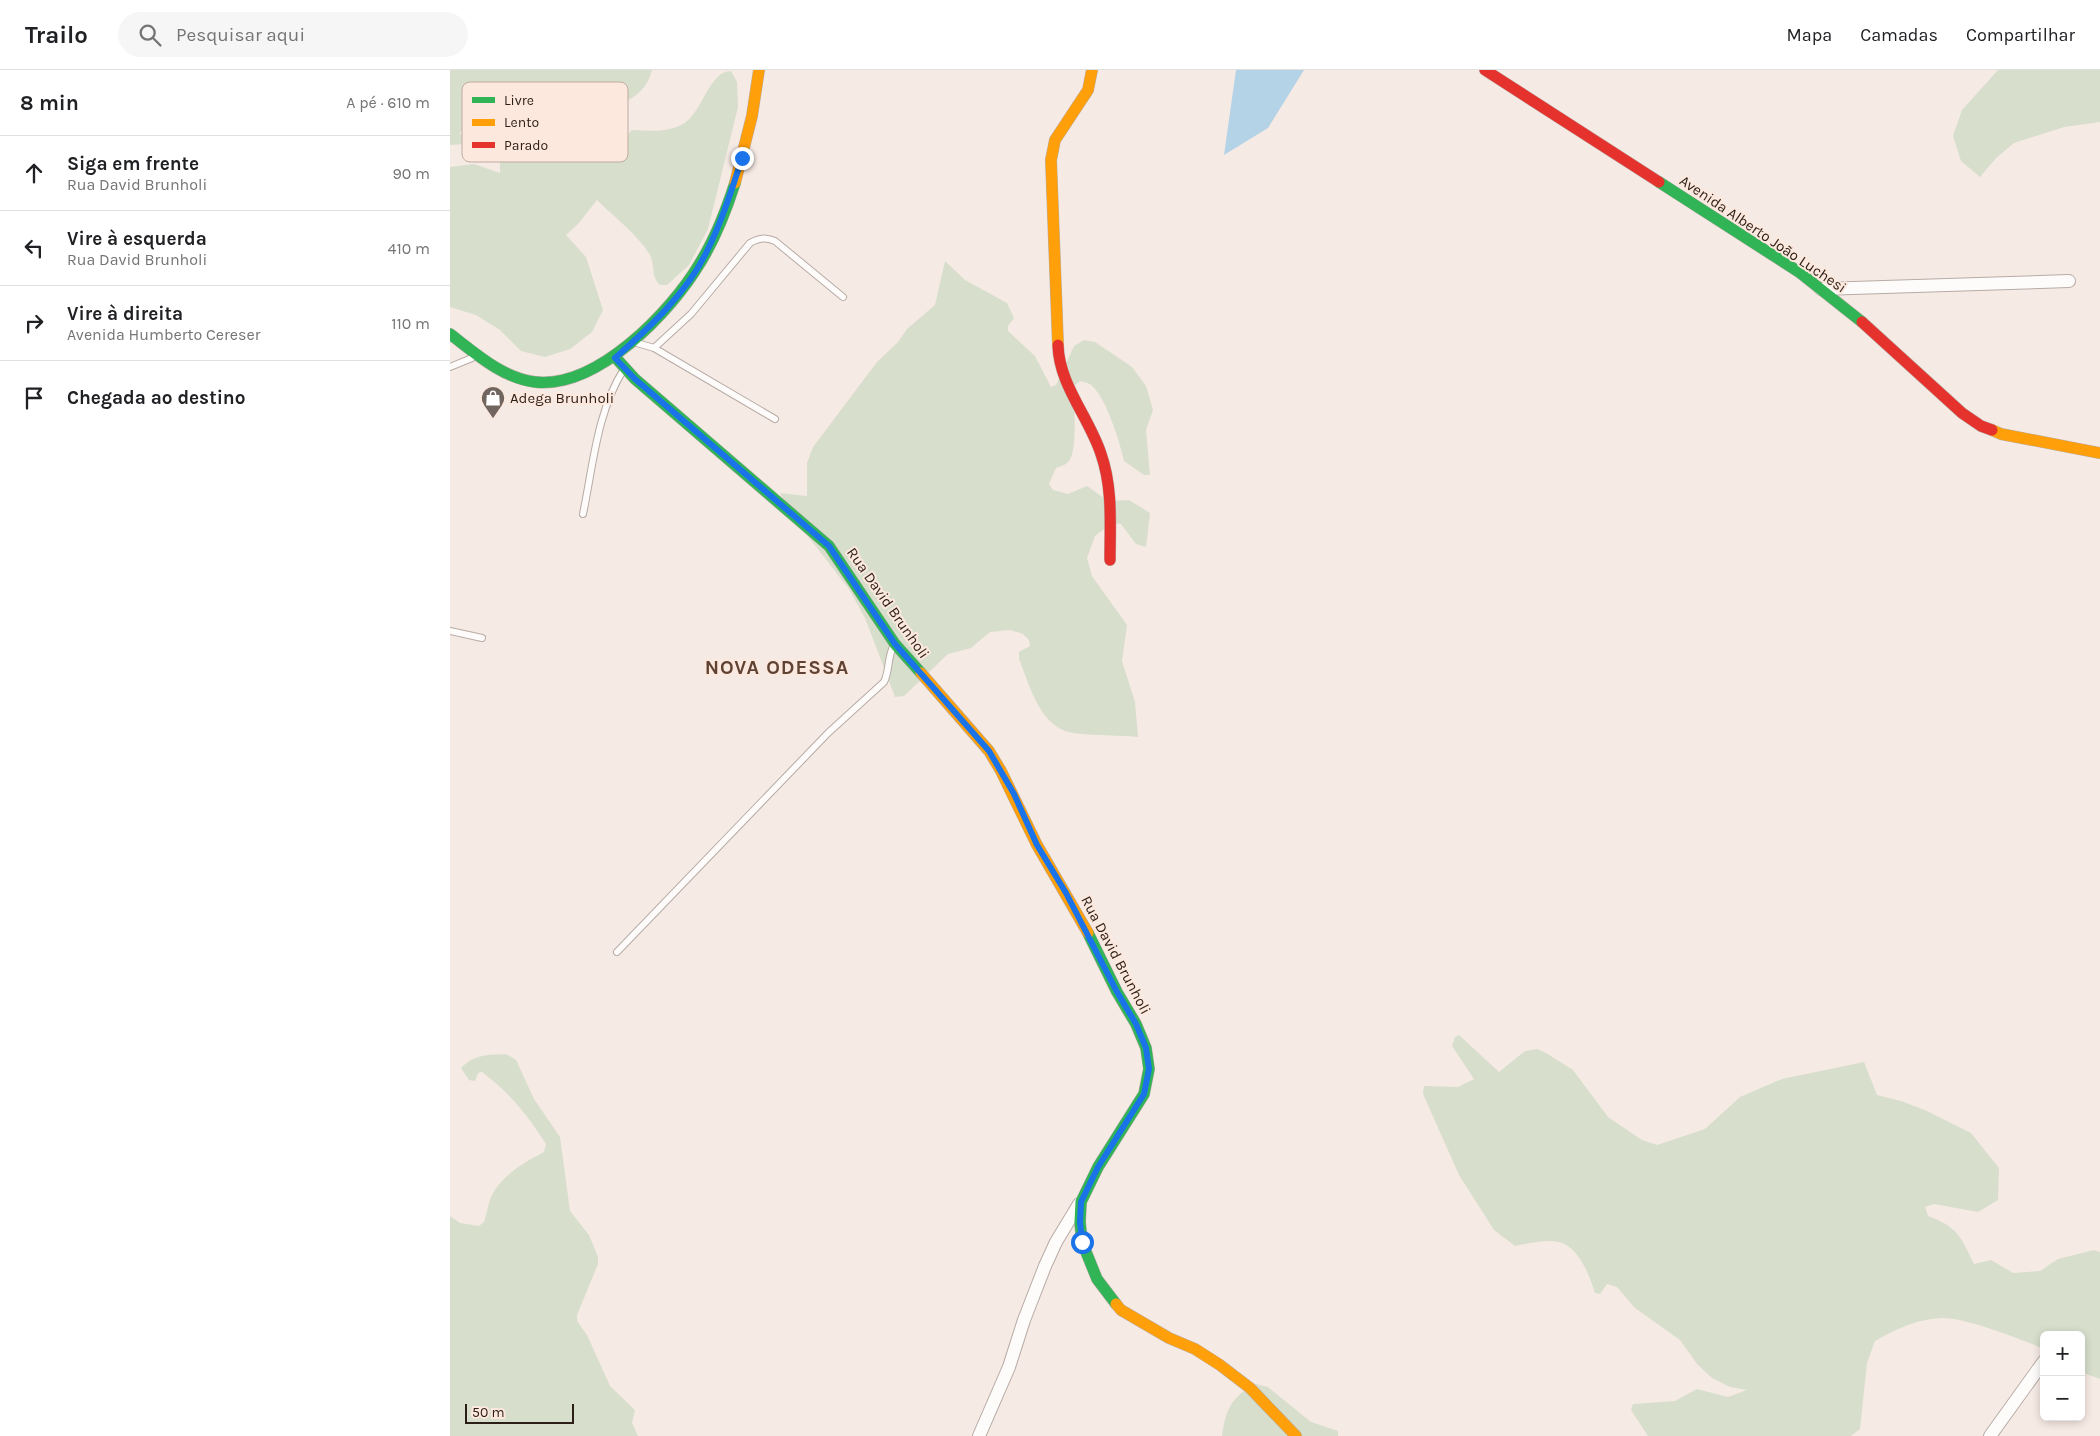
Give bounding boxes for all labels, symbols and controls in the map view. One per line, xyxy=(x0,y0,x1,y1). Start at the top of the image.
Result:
search box xyxy=(118,12,468,57)
text: Trailo xyxy=(25,21,88,49)
icon: search xyxy=(136,21,164,49)
text: Pesquisar aqui xyxy=(176,24,305,46)
text: Mapa xyxy=(1787,24,1832,46)
text: Camadas xyxy=(1860,24,1938,46)
text: Compartilhar xyxy=(1966,24,2075,46)
legend xyxy=(462,82,628,162)
text: 8 min xyxy=(20,91,79,115)
text: Livre xyxy=(504,92,534,109)
text: A pé · 610 m xyxy=(346,93,430,112)
text: Lento xyxy=(504,114,539,131)
text: Parado xyxy=(504,137,548,154)
route end xyxy=(731,147,754,170)
text: Siga em frente xyxy=(67,153,199,175)
icon: ahead xyxy=(20,159,48,187)
text: 90 m xyxy=(392,164,430,183)
street label: Avenida Alberto João Luchesi xyxy=(1676,171,1850,297)
text: Rua David Brunholi xyxy=(67,175,207,194)
text: Vire à esquerda xyxy=(67,228,207,250)
icon: left xyxy=(20,234,48,262)
text: 410 m xyxy=(388,239,430,258)
text: Rua David Brunholi xyxy=(67,250,207,269)
text: Vire à direita xyxy=(67,303,183,325)
icon: right xyxy=(20,309,48,337)
text: 110 m xyxy=(391,314,430,333)
text: Avenida Humberto Cereser xyxy=(67,325,260,344)
icon: arrive xyxy=(20,384,48,412)
shop icon: Adega Brunholi xyxy=(480,385,506,419)
text: Chegada ao destino xyxy=(67,387,245,409)
place label: Adega Brunholi xyxy=(510,389,614,407)
street label: Rua David Brunholi xyxy=(843,544,933,662)
district label: NOVA ODESSA xyxy=(705,656,849,679)
street label: Rua David Brunholi xyxy=(1077,893,1155,1017)
route start xyxy=(1071,1231,1094,1254)
map controls xyxy=(2040,1331,2085,1421)
button: + xyxy=(2040,1331,2085,1376)
button: − xyxy=(2040,1376,2085,1421)
scale bar xyxy=(465,1401,574,1424)
text: 50 m xyxy=(472,1404,505,1421)

